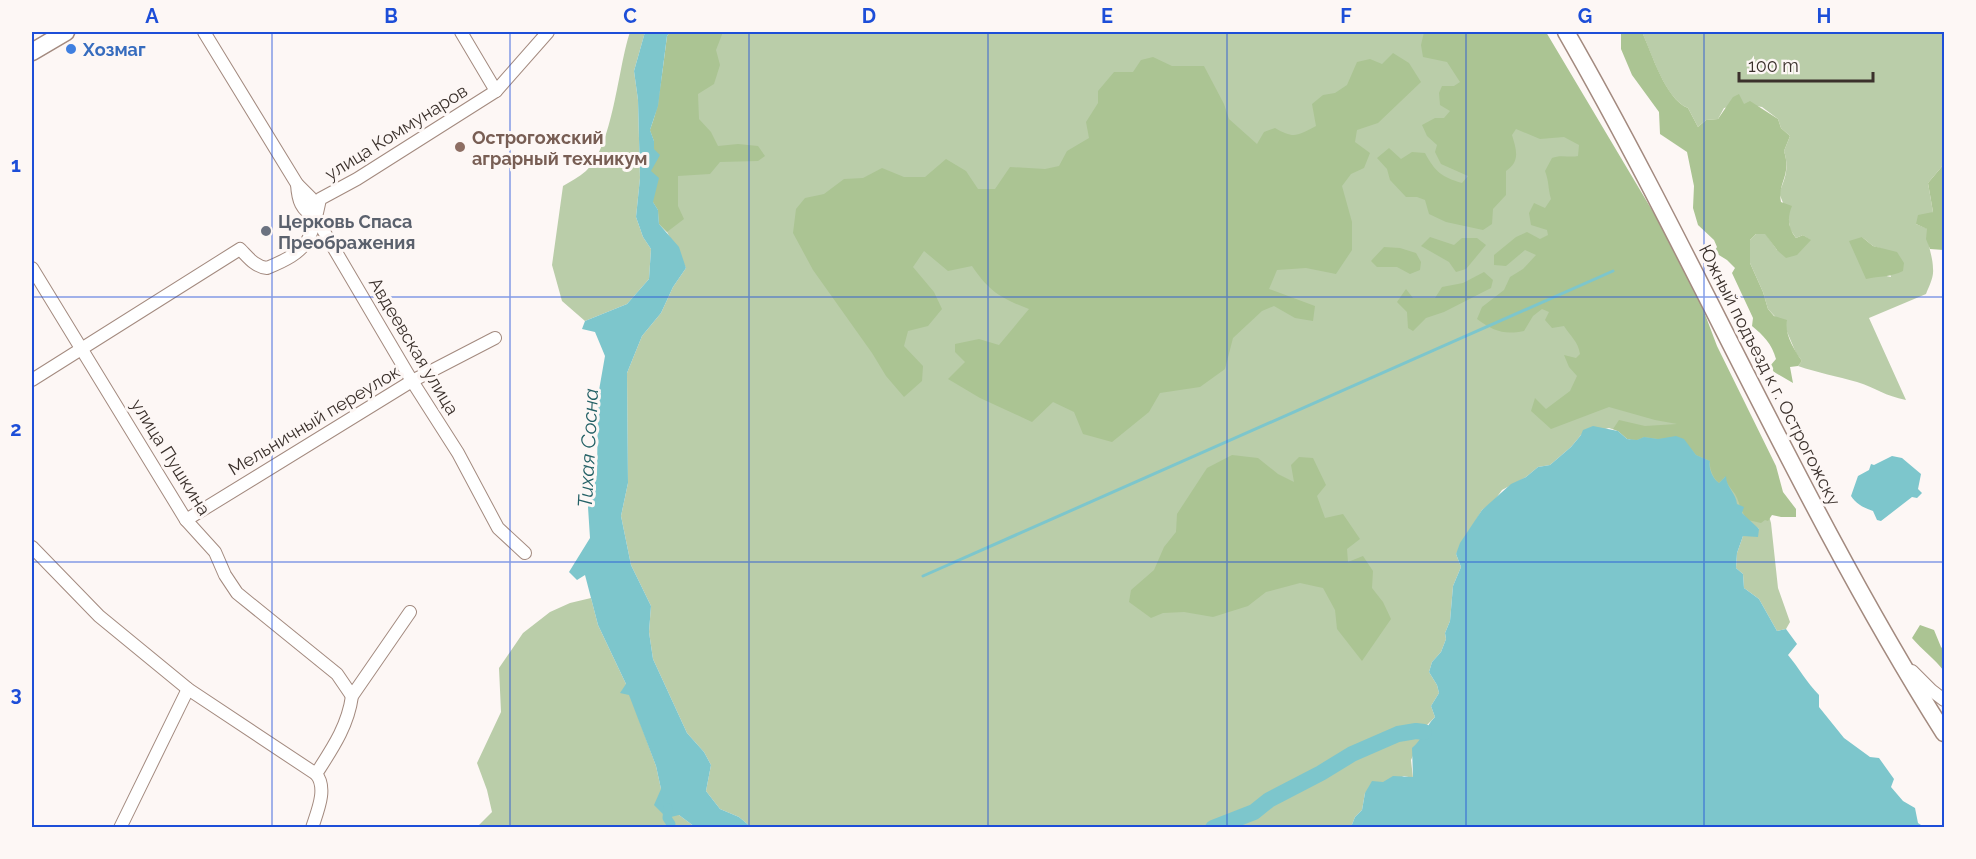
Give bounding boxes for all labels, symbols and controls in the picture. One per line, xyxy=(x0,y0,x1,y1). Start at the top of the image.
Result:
text: A xyxy=(145,4,159,28)
text: B xyxy=(384,4,398,28)
text: C xyxy=(623,4,637,28)
text: D xyxy=(862,4,876,28)
text: E xyxy=(1101,4,1113,28)
text: F xyxy=(1340,4,1352,28)
text: G xyxy=(1578,4,1592,28)
text: H xyxy=(1817,4,1831,28)
place label: Хозмаг xyxy=(82,39,146,60)
marker: Хозмаг xyxy=(64,42,78,56)
scale bar xyxy=(1739,45,1872,83)
text: 100 m xyxy=(1748,55,1799,76)
street label: улица Коммунаров xyxy=(321,80,471,184)
place label: Острогожский аграрный техникум xyxy=(472,127,647,169)
marker: Острогожский аграрный техникум xyxy=(453,140,467,154)
text: 1 xyxy=(11,153,21,177)
place label: Церковь Спаса Преображения xyxy=(278,211,415,253)
marker: Церковь Спаса Преображения xyxy=(259,224,273,238)
street label: Южный подъезд к г. Острогожску xyxy=(1695,241,1845,509)
street label: Авдеевская улица xyxy=(365,274,463,418)
street label: Мельничный переулок xyxy=(225,361,403,479)
water label: Тихая Сосна xyxy=(573,388,603,508)
street label: улица Пушкина xyxy=(127,395,215,519)
text: 2 xyxy=(10,417,22,441)
text: 3 xyxy=(10,682,22,706)

